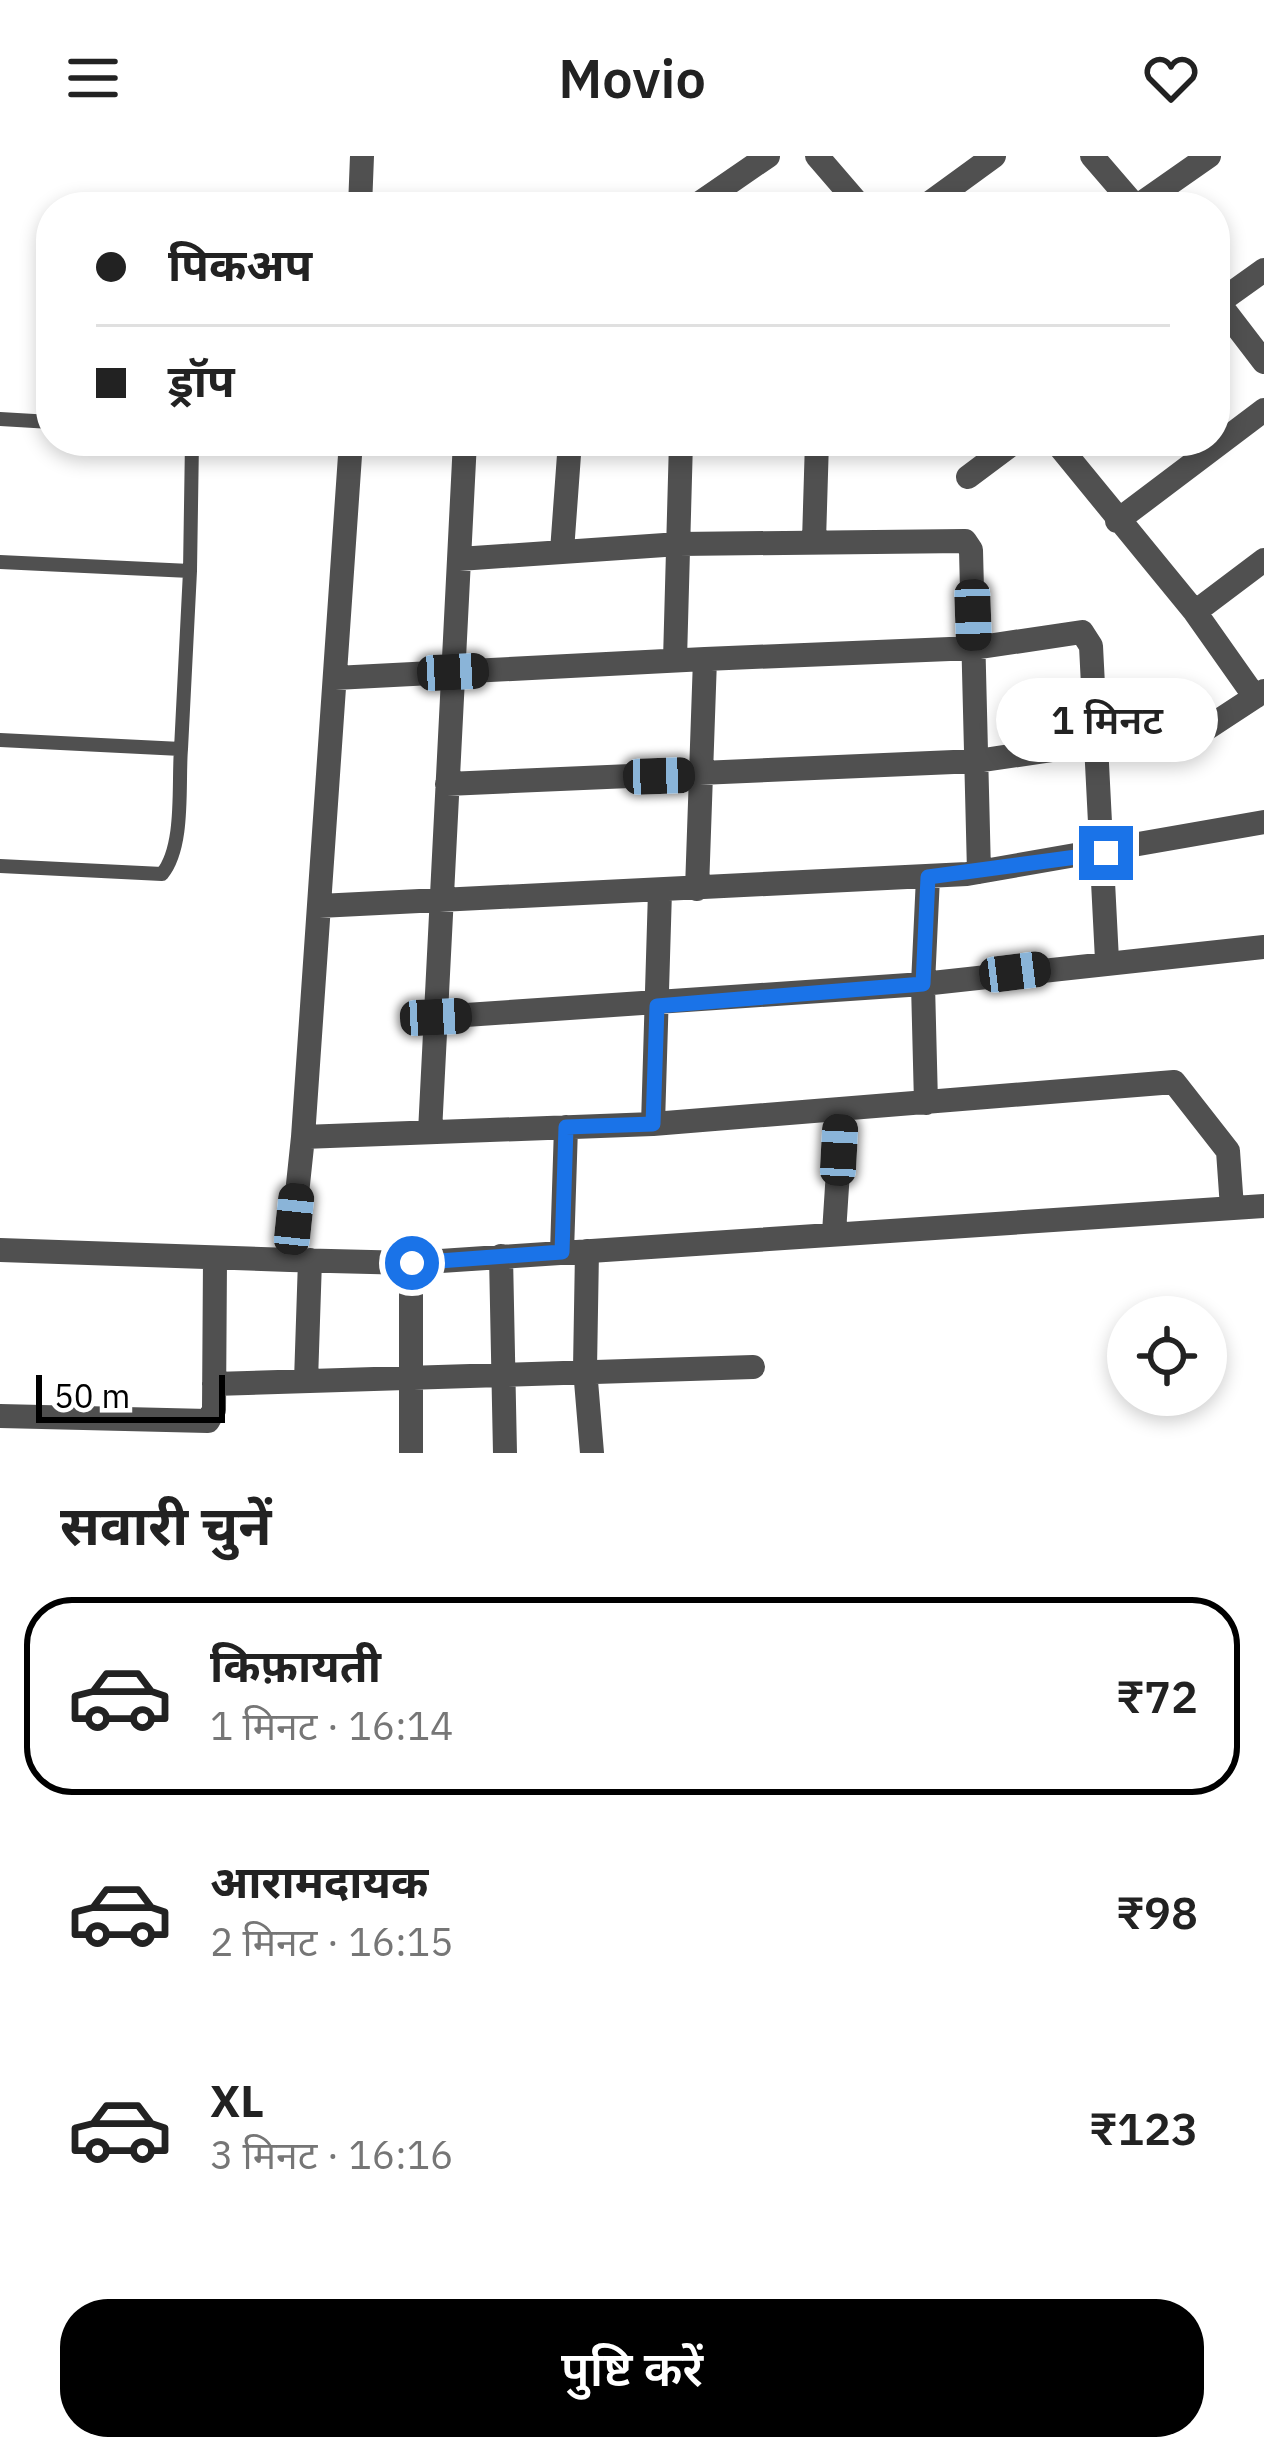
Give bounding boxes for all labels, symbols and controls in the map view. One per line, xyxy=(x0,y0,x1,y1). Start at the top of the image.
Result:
text: Movio xyxy=(558,43,706,113)
icon: menu xyxy=(60,45,126,111)
icon: heart xyxy=(1138,45,1204,111)
text: पिकअप xyxy=(168,235,312,293)
text: ड्रॉप xyxy=(168,351,235,409)
car xyxy=(954,578,992,652)
car xyxy=(416,652,490,692)
callout: 1 मिनट xyxy=(995,679,1217,763)
text: 1 मिनट xyxy=(1051,694,1163,745)
car xyxy=(622,757,696,795)
route end xyxy=(1079,826,1133,880)
car xyxy=(977,950,1053,994)
car xyxy=(399,997,473,1037)
car xyxy=(819,1113,859,1187)
car xyxy=(272,1181,316,1257)
route start xyxy=(385,1236,439,1290)
map controls xyxy=(1107,1296,1227,1416)
button: locate xyxy=(1107,1296,1227,1416)
scale bar xyxy=(36,1369,225,1422)
text: 50 m xyxy=(54,1374,130,1417)
text: सवारी चुनें xyxy=(60,1490,271,1560)
text: किफ़ायती xyxy=(210,1636,381,1694)
icon: car xyxy=(66,1642,174,1750)
text: ₹72 xyxy=(1116,1667,1198,1725)
text: 1 मिनट · 16:14 xyxy=(210,1700,453,1751)
text: आरामदायक xyxy=(210,1852,428,1910)
icon: car xyxy=(66,1858,174,1966)
text: ₹98 xyxy=(1116,1883,1198,1941)
text: 2 मिनट · 16:15 xyxy=(210,1916,453,1967)
text: XL xyxy=(210,2071,264,2129)
icon: car xyxy=(66,2074,174,2182)
text: ₹123 xyxy=(1089,2099,1198,2157)
text: 3 मिनट · 16:16 xyxy=(210,2129,453,2180)
button: पुष्टि करें xyxy=(60,2299,1204,2437)

